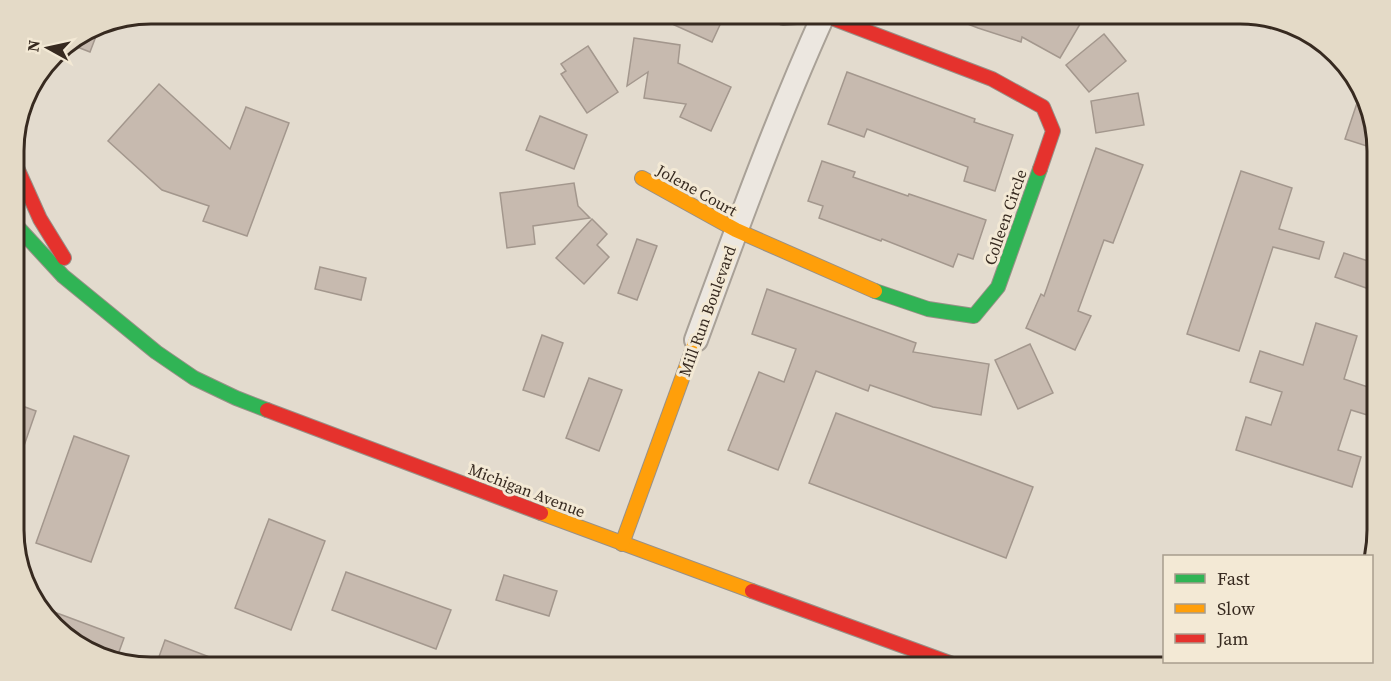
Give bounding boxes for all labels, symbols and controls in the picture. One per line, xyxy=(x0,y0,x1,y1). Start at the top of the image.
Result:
north arrow xyxy=(18,18,78,78)
text: N xyxy=(21,38,45,53)
street label: Jolene Court xyxy=(652,158,742,222)
street label: Colleen Circle xyxy=(978,166,1032,268)
street label: Mill Run Boulevard xyxy=(673,242,741,380)
street label: Michigan Avenue xyxy=(466,458,588,522)
legend xyxy=(1163,555,1373,663)
text: Fast xyxy=(1217,566,1250,591)
text: Slow xyxy=(1217,596,1255,621)
text: Jam xyxy=(1216,626,1249,651)

